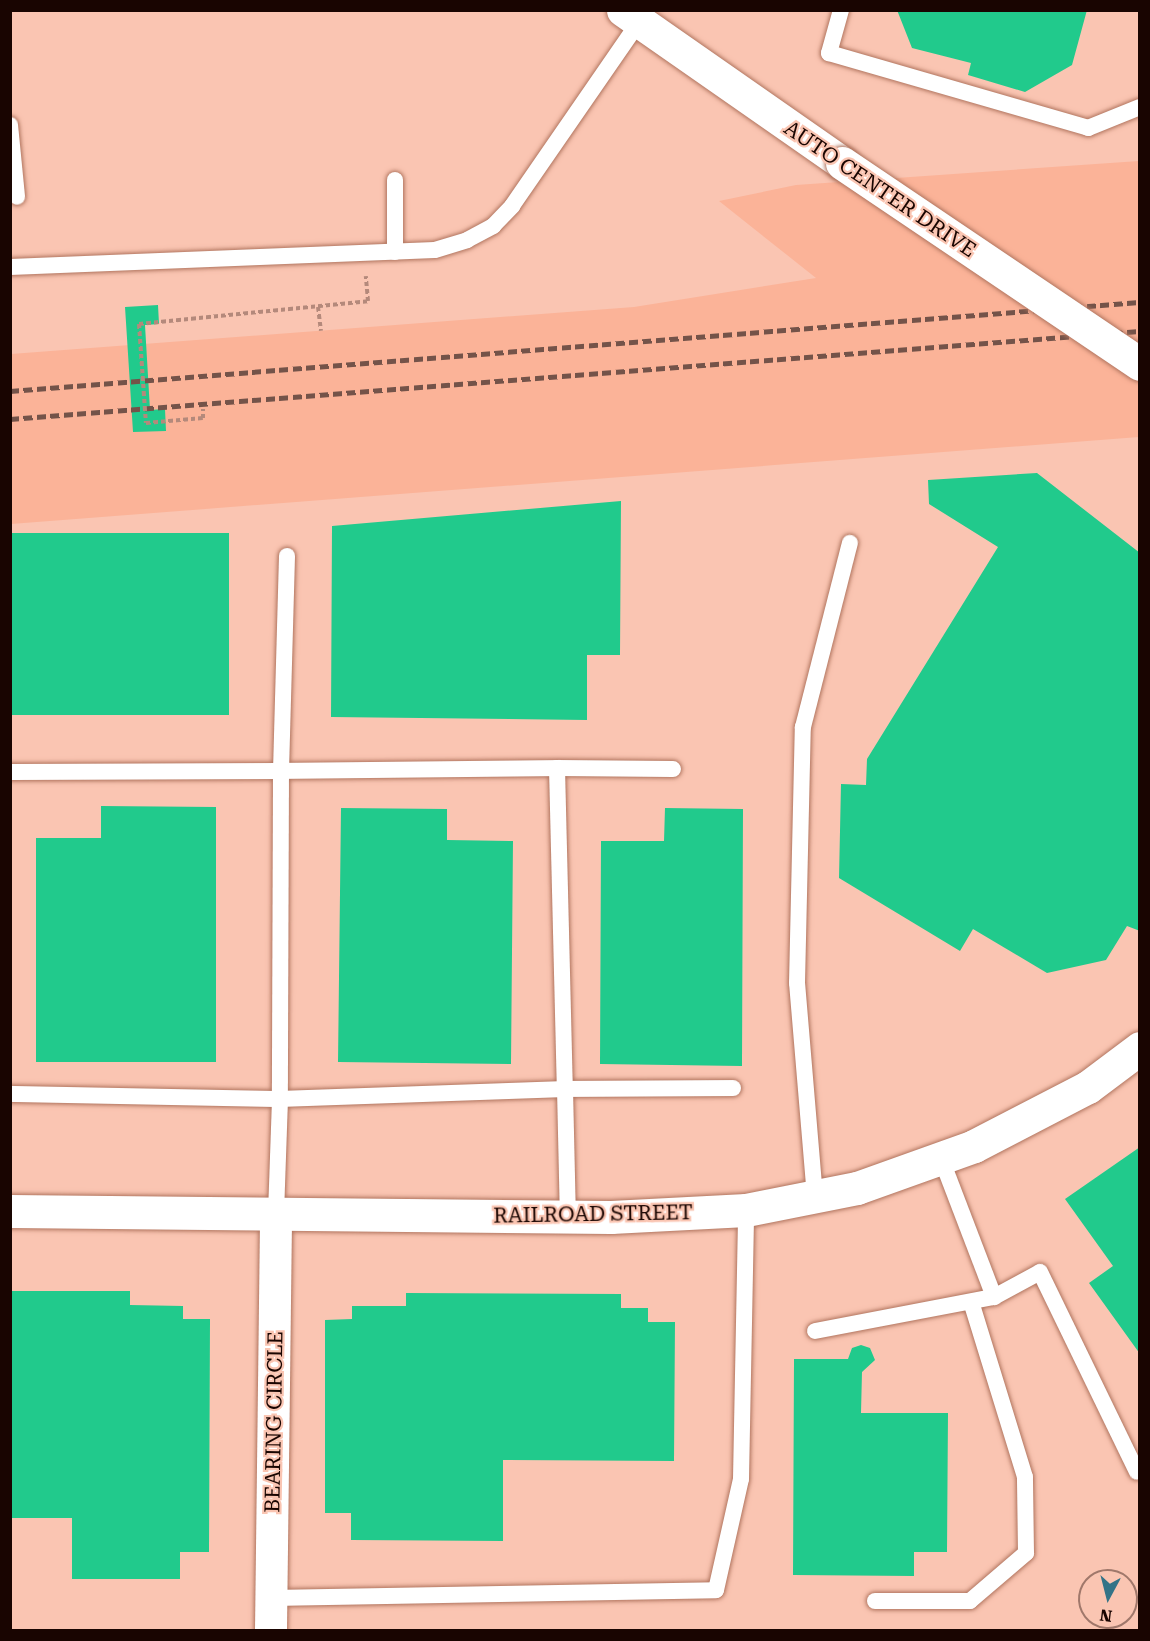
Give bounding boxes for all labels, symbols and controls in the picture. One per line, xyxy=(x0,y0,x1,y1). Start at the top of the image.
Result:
street label: AUTO CENTER DRIVE xyxy=(779,115,981,263)
street label: RAILROAD STREET xyxy=(493,1200,693,1228)
street label: BEARING CIRCLE xyxy=(260,1331,288,1513)
north arrow xyxy=(1078,1569,1138,1629)
text: N xyxy=(1099,1605,1113,1626)

